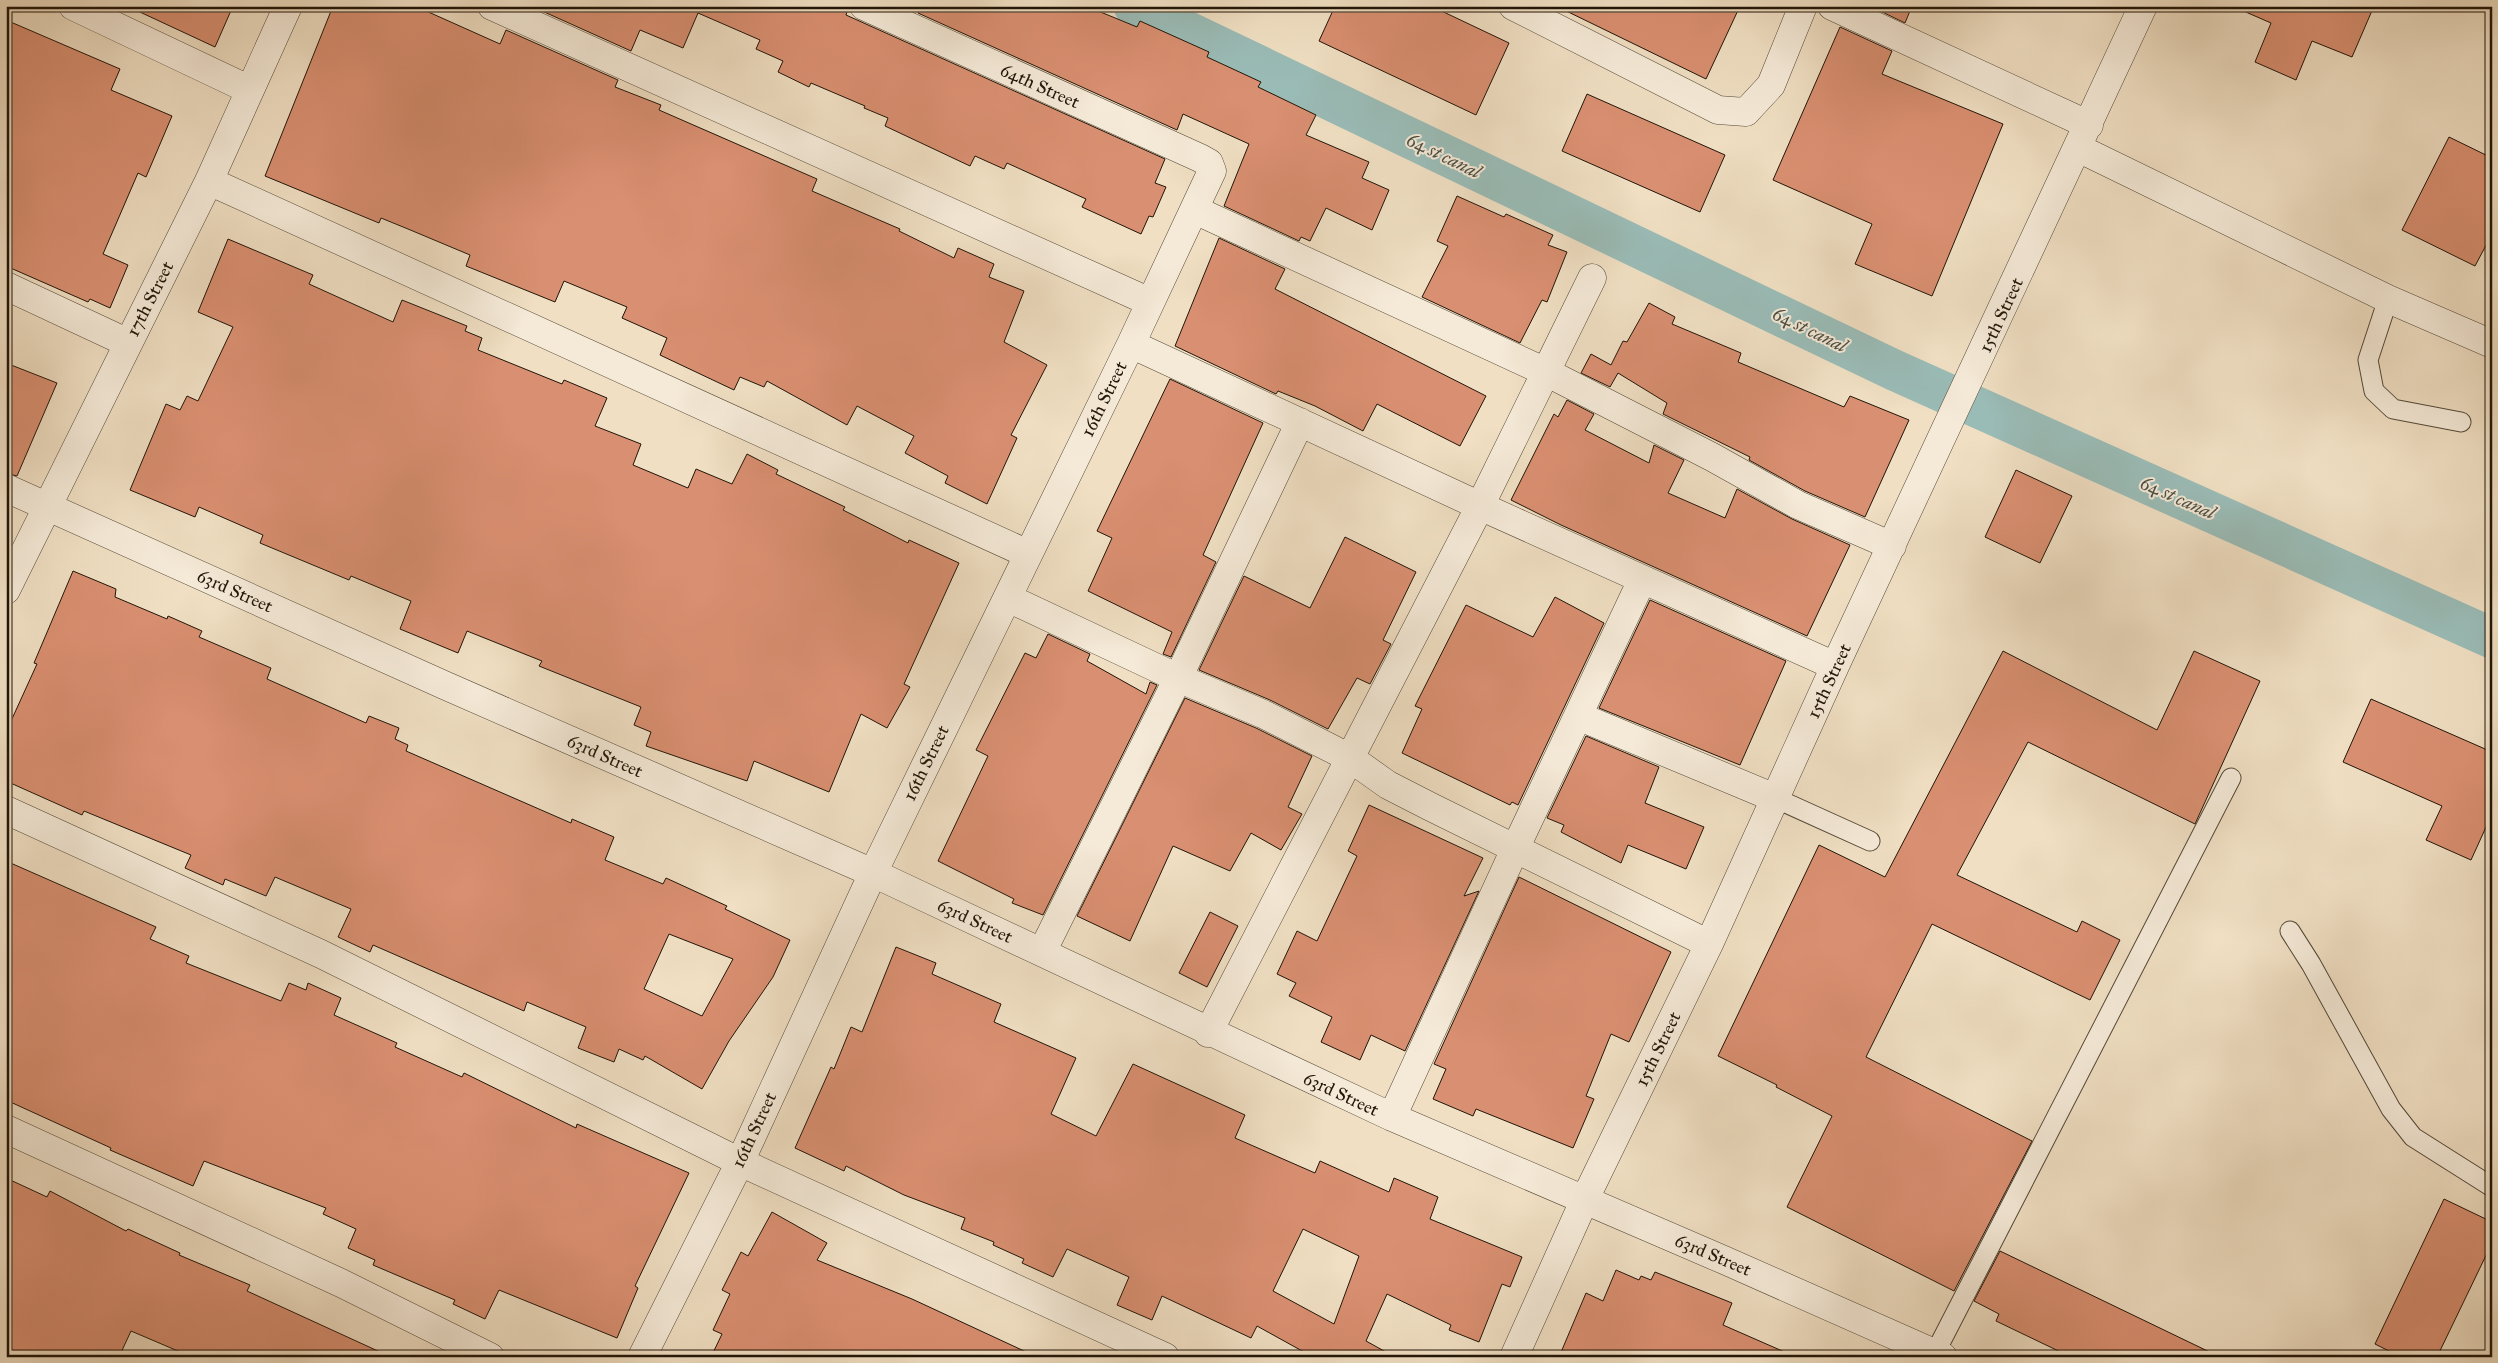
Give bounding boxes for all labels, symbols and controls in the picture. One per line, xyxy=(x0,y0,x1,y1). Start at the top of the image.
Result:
street label: 64th Street xyxy=(997,59,1084,113)
water label: 64 st canal xyxy=(1403,128,1487,184)
street label: 17th Street xyxy=(122,257,179,340)
street label: 15th Street xyxy=(1974,273,2028,356)
water label: 64 st canal xyxy=(1769,302,1853,358)
street label: 16th Street xyxy=(1076,357,1132,440)
water label: 64 st canal xyxy=(2137,471,2221,525)
street label: 63rd Street xyxy=(194,565,277,618)
street label: 15th Street xyxy=(1802,639,1856,722)
street label: 16th Street xyxy=(898,721,954,804)
street label: 63rd Street xyxy=(564,730,647,783)
street label: 63rd Street xyxy=(934,894,1017,948)
street label: 15th Street xyxy=(1631,1008,1686,1090)
street label: 63rd Street xyxy=(1300,1067,1383,1121)
street label: 16th Street xyxy=(727,1088,781,1171)
street label: 63rd Street xyxy=(1672,1229,1755,1281)

